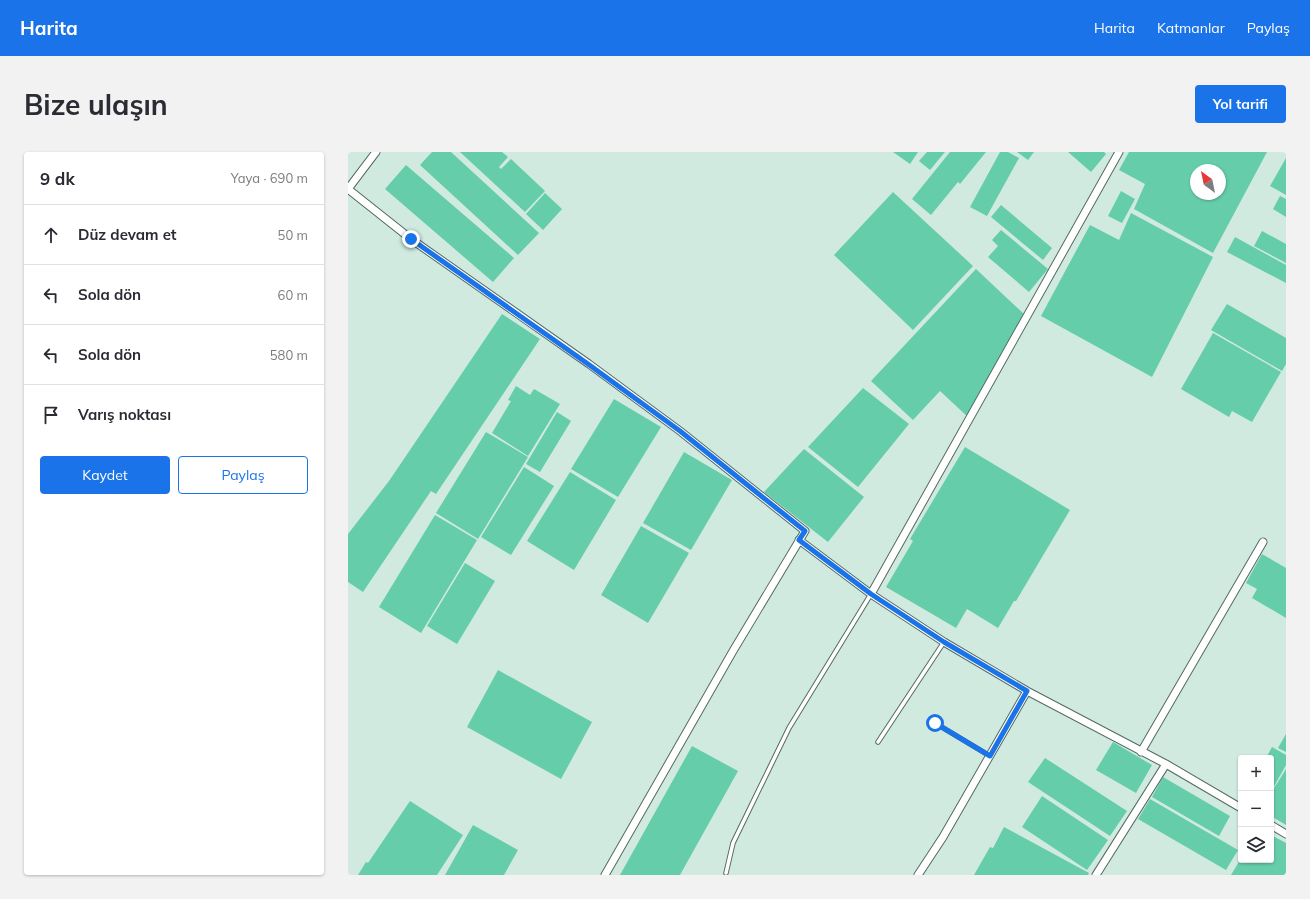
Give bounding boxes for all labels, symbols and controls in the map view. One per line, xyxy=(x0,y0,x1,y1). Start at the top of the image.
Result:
text: Harita xyxy=(20,16,78,40)
text: Harita xyxy=(1094,19,1135,37)
text: Katmanlar xyxy=(1157,19,1225,37)
text: Paylaş xyxy=(1247,19,1290,37)
button: Yol tarifi xyxy=(1195,85,1286,123)
text: Bize ulaşın xyxy=(24,87,168,122)
north arrow xyxy=(1190,164,1226,200)
text: 9 dk xyxy=(40,168,75,189)
text: Yaya · 690 m xyxy=(231,170,308,186)
icon: ahead xyxy=(40,224,62,246)
text: Düz devam et xyxy=(78,225,177,244)
text: 50 m xyxy=(278,227,308,243)
route end xyxy=(402,230,420,248)
icon: left xyxy=(40,284,62,306)
text: Sola dön xyxy=(78,285,141,304)
text: 60 m xyxy=(278,287,308,303)
icon: left xyxy=(40,344,62,366)
text: Sola dön xyxy=(78,345,141,364)
text: 580 m xyxy=(270,347,308,363)
icon: arrive xyxy=(40,404,62,426)
text: Varış noktası xyxy=(78,405,171,424)
button: Kaydet xyxy=(40,456,170,494)
button: Paylaş xyxy=(178,456,308,494)
route start xyxy=(926,714,944,732)
map controls xyxy=(1238,755,1274,863)
button: + xyxy=(1238,755,1274,791)
button: − xyxy=(1238,791,1274,827)
button: layers xyxy=(1238,827,1274,863)

